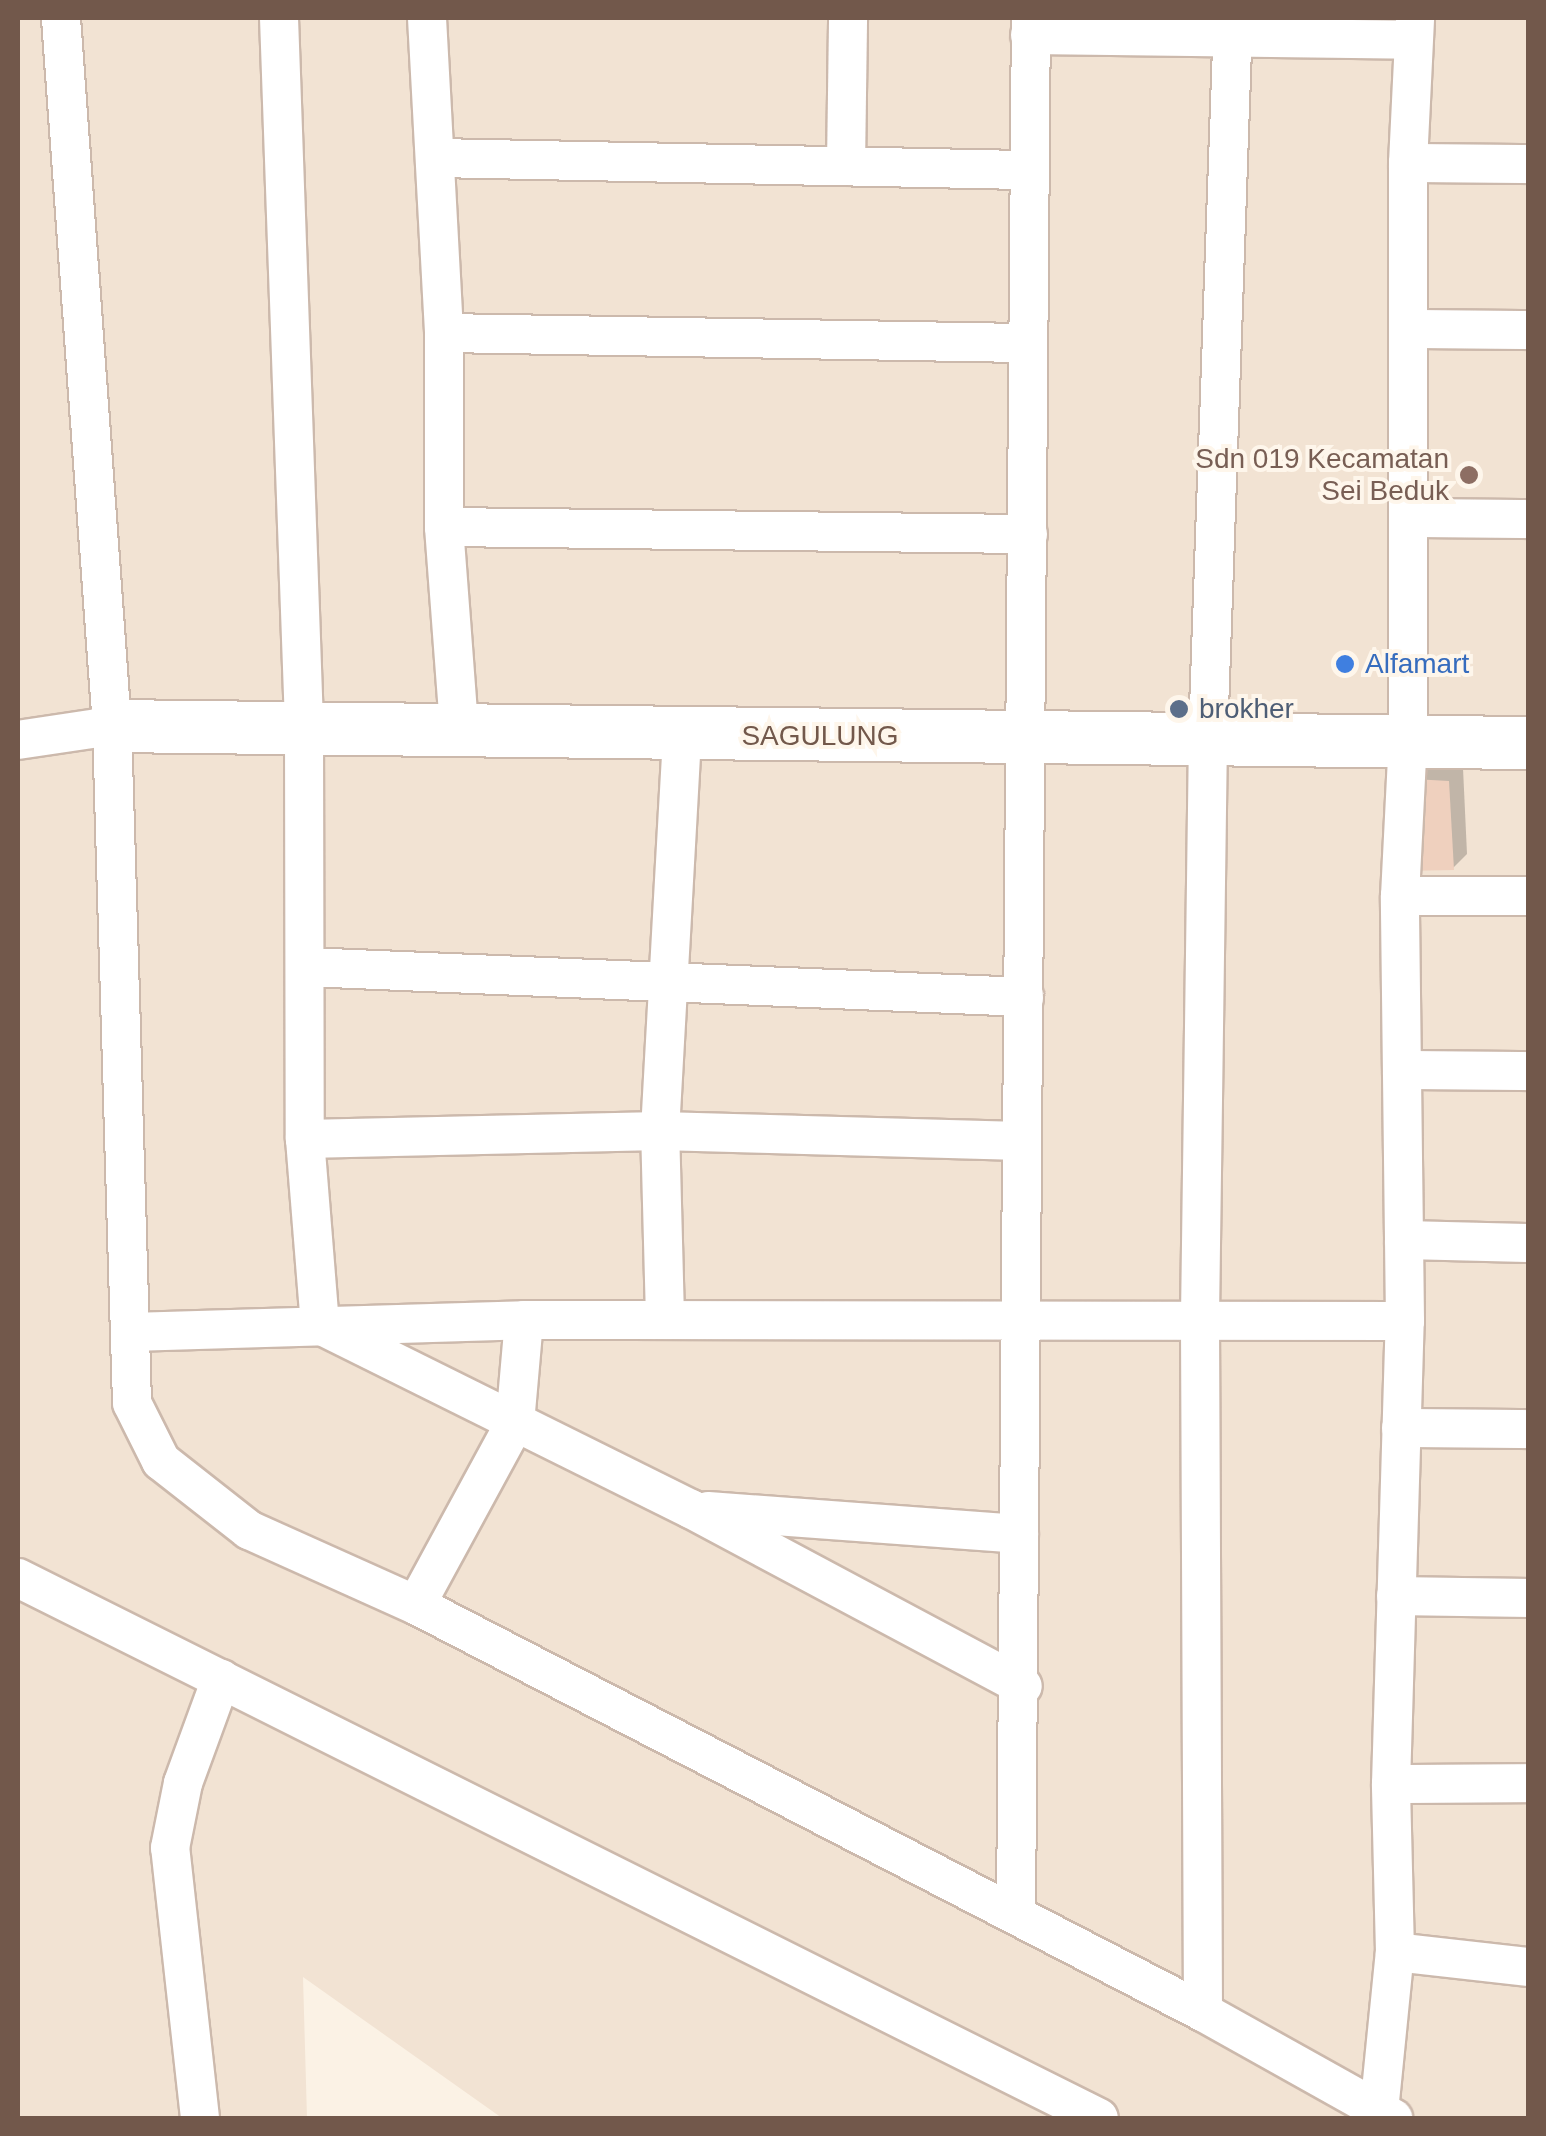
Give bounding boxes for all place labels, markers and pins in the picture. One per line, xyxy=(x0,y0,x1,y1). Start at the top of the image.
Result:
place label: Sdn 019 Kecamatan Sei Beduk xyxy=(1195,442,1449,508)
marker: Sdn 019 Kecamatan Sei Beduk xyxy=(1458,464,1480,486)
place label: Alfamart xyxy=(1365,647,1469,681)
marker: Alfamart xyxy=(1334,653,1356,675)
place label: brokher xyxy=(1199,692,1294,726)
marker: brokher xyxy=(1168,698,1190,720)

